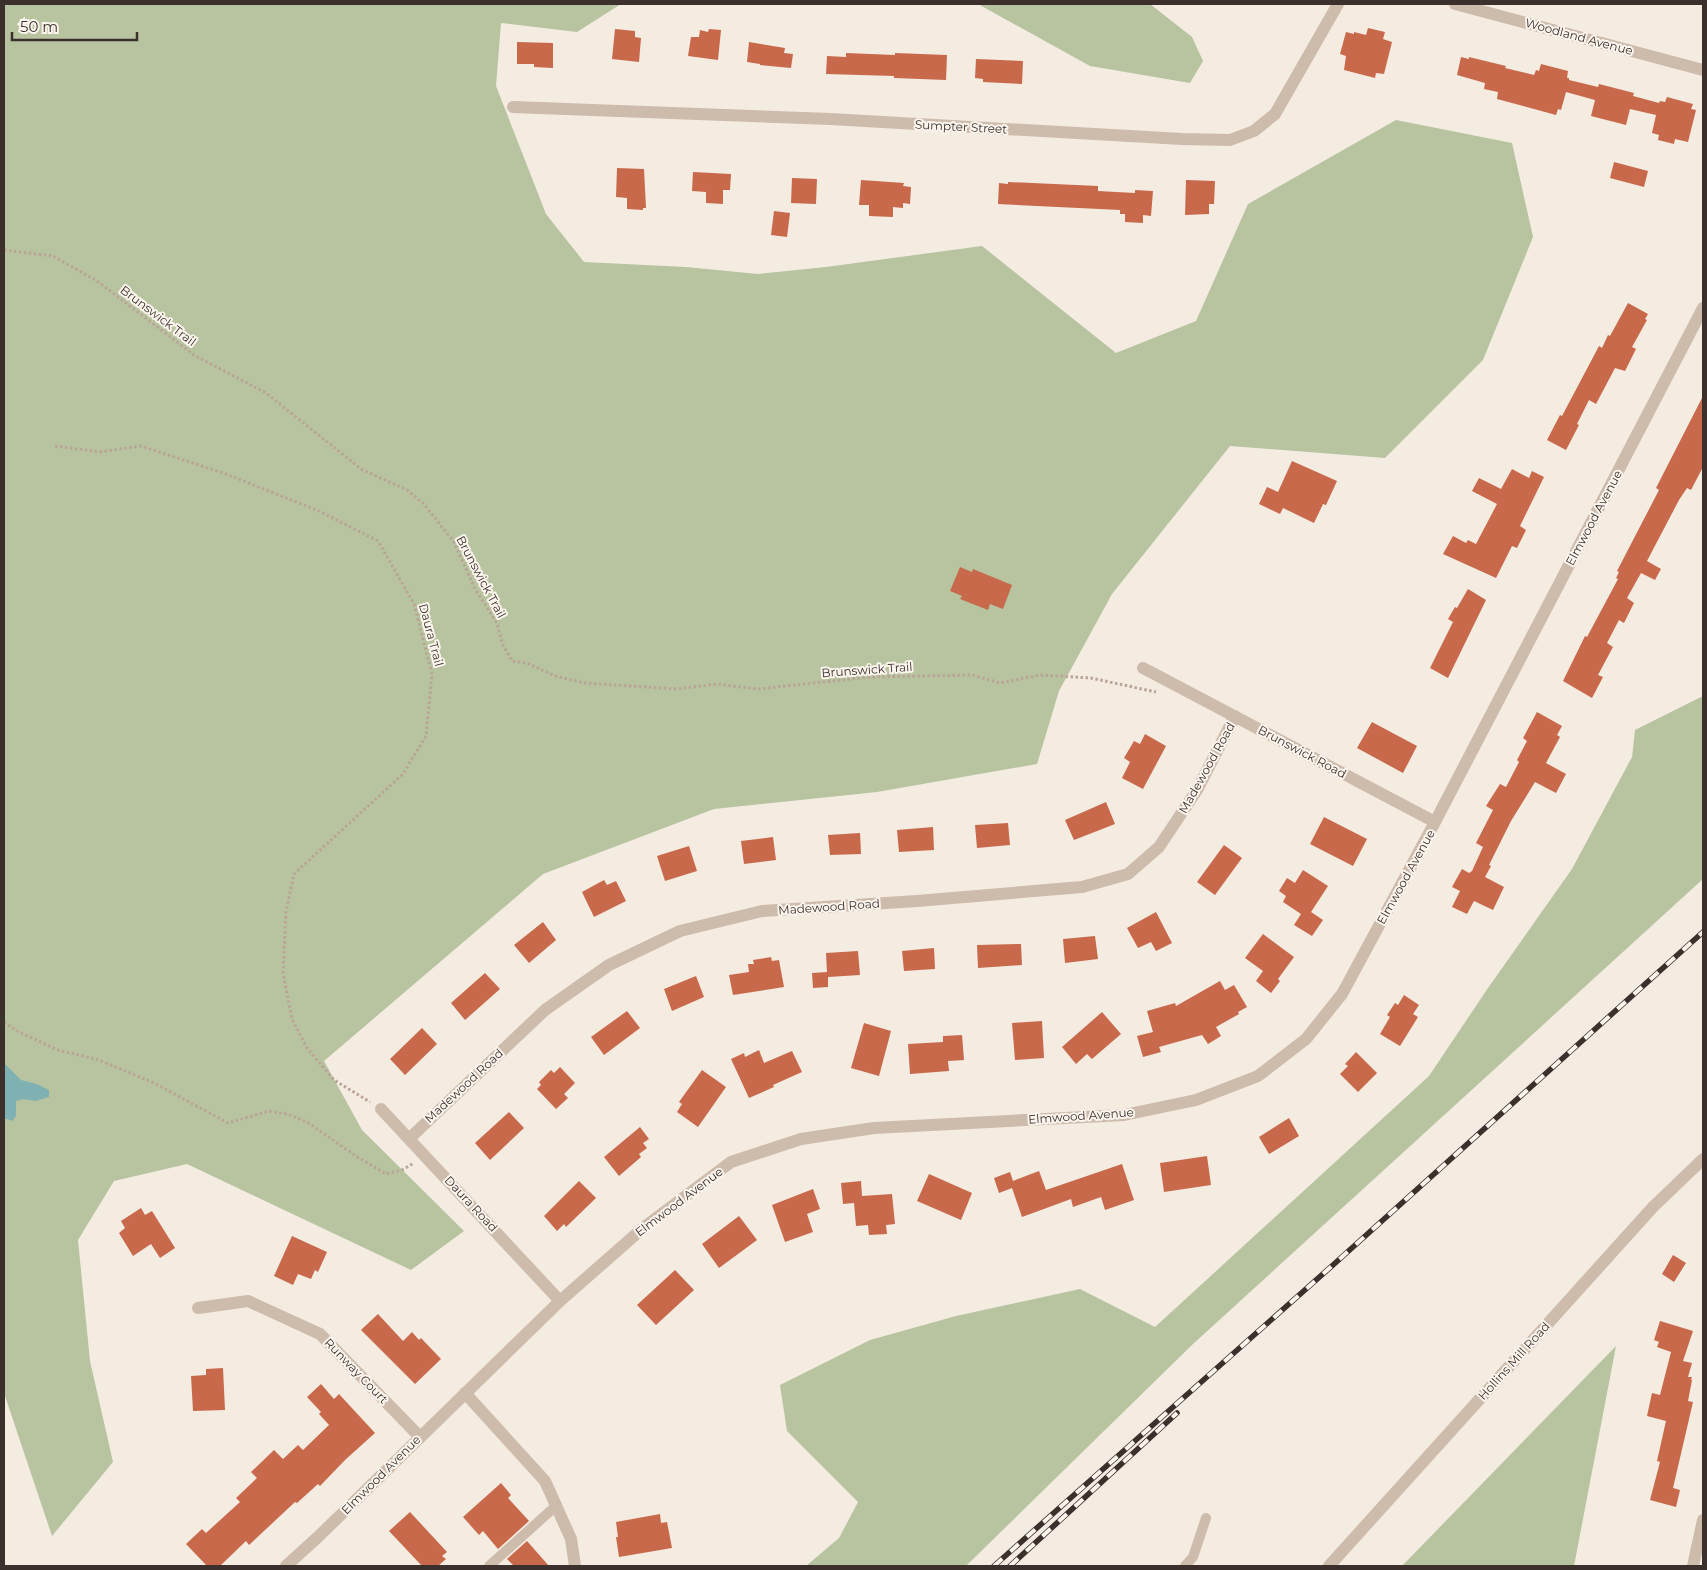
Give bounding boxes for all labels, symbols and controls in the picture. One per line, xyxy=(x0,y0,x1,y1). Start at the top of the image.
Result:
scale bar xyxy=(12,10,138,42)
street label: Woodland Avenue xyxy=(1524,15,1635,58)
text: 50 m xyxy=(20,17,58,36)
street label: Sumpter Street xyxy=(914,117,1008,136)
street label: Brunswick Trail xyxy=(117,282,199,349)
street label: Elmwood Avenue xyxy=(1562,468,1625,568)
street label: Brunswick Trail xyxy=(453,533,509,621)
street label: Daura Trail xyxy=(416,602,447,668)
street label: Brunswick Trail xyxy=(821,659,913,680)
street label: Madewood Road xyxy=(1175,720,1238,816)
street label: Brunswick Road xyxy=(1255,722,1349,781)
street label: Elmwood Avenue xyxy=(1373,827,1438,927)
street label: Madewood Road xyxy=(778,895,880,918)
street label: Madewood Road xyxy=(421,1045,506,1126)
street label: Elmwood Avenue xyxy=(1028,1104,1134,1127)
street label: Elmwood Avenue xyxy=(632,1164,725,1239)
street label: Daura Road xyxy=(442,1173,501,1235)
street label: Hollins Mill Road xyxy=(1475,1319,1553,1403)
street label: Runway Court xyxy=(321,1335,391,1407)
street label: Elmwood Avenue xyxy=(338,1432,423,1517)

